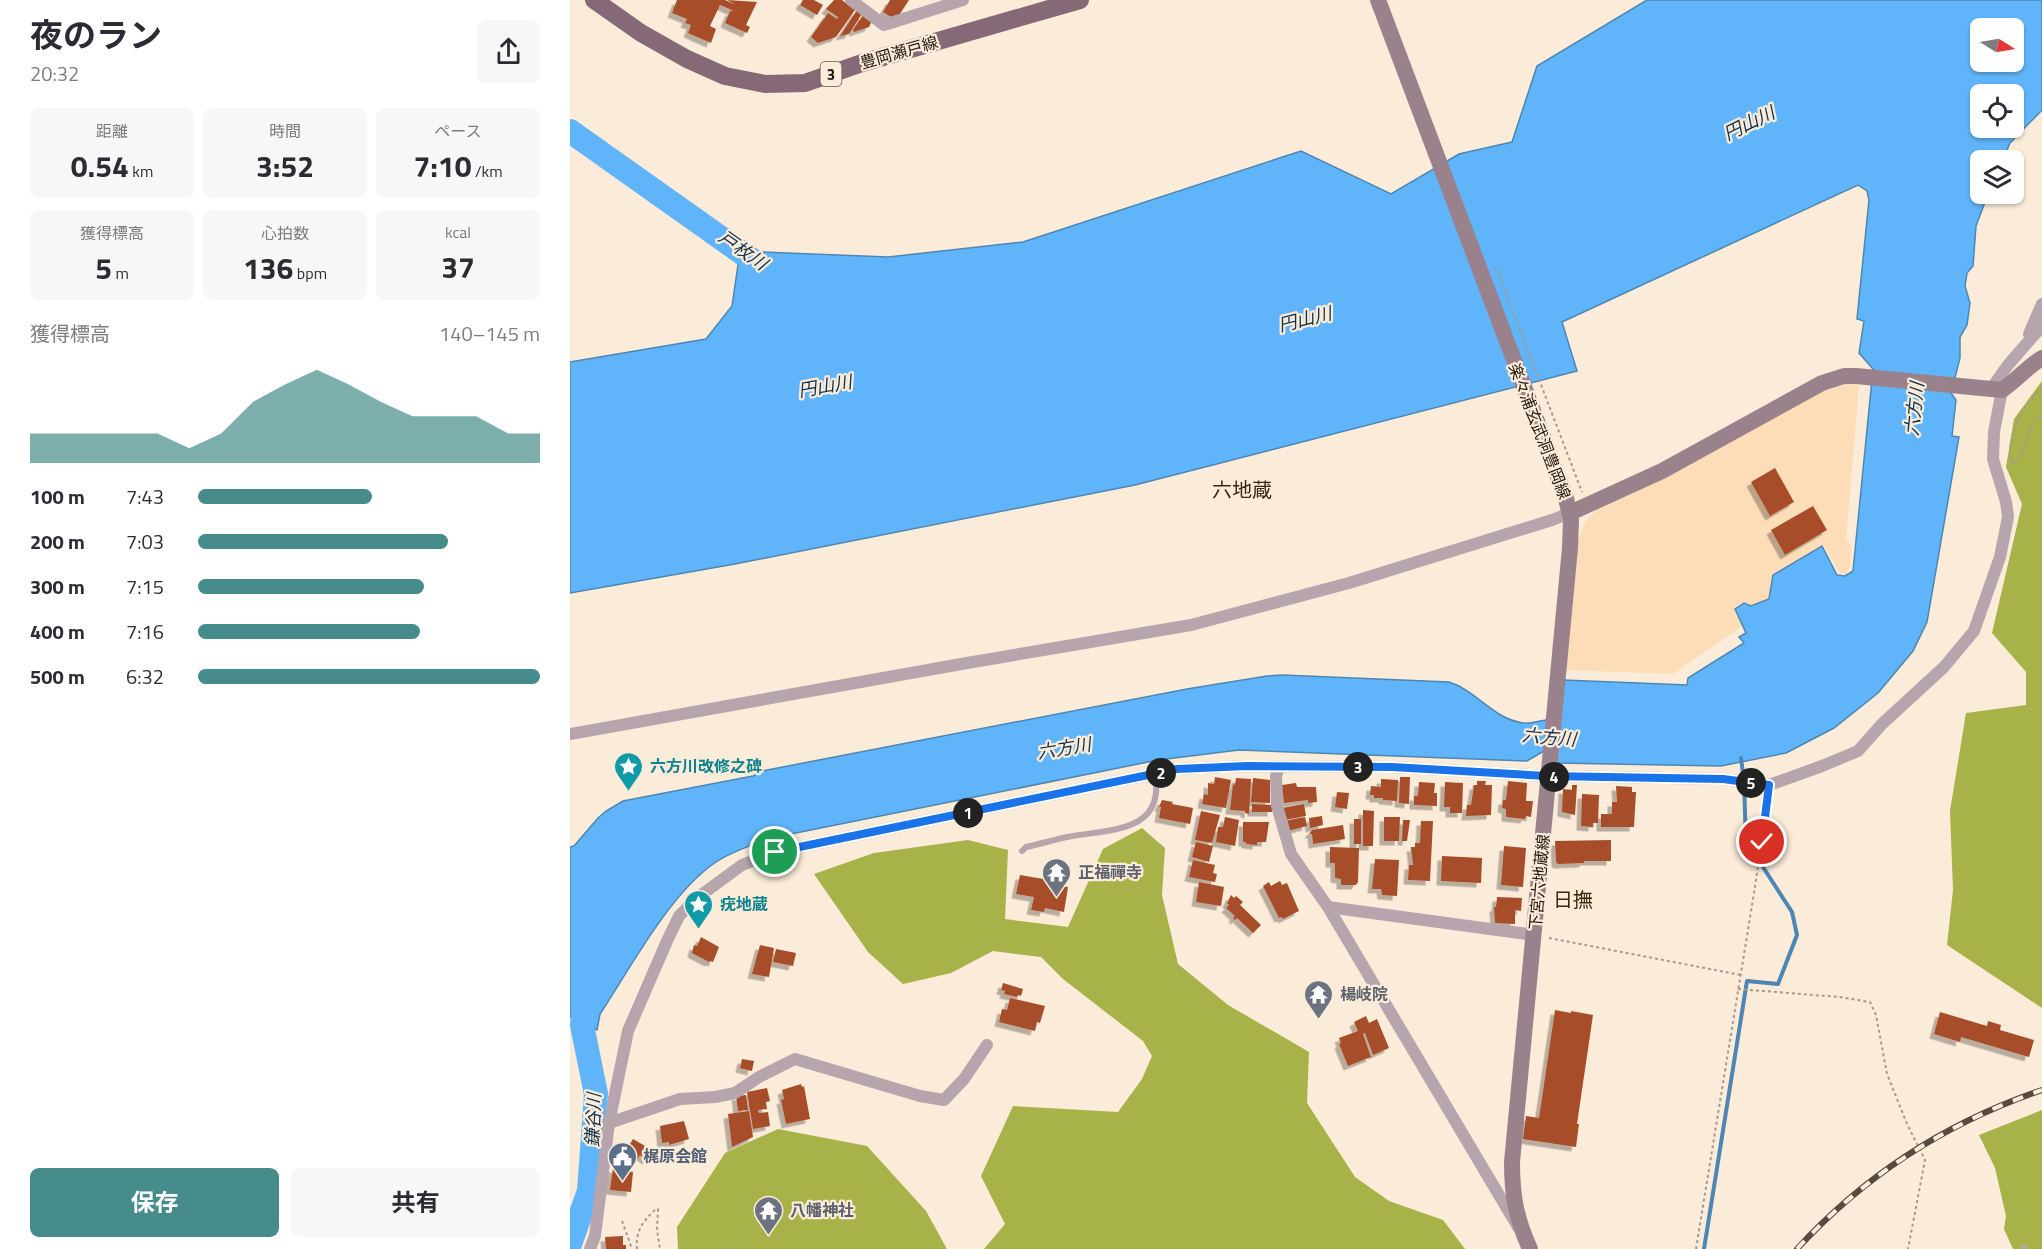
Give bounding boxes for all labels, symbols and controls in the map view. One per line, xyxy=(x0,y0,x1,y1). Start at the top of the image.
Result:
text: 夜のラン xyxy=(30,10,162,60)
north arrow xyxy=(1970,18,2024,72)
map controls xyxy=(1970,18,2024,204)
button: share xyxy=(477,20,540,83)
street label: 豊岡瀬戸線 xyxy=(857,29,941,75)
text: 20:32 xyxy=(30,58,79,89)
road number: 3 xyxy=(820,62,842,86)
button: locate xyxy=(1970,84,2024,138)
water label: 円山川 xyxy=(1719,98,1781,147)
text: 距離 xyxy=(96,119,128,143)
text: 時間 xyxy=(269,119,301,143)
text: ペース xyxy=(434,119,482,143)
text: 0.54 xyxy=(71,143,129,189)
text: 3:52 xyxy=(256,143,314,189)
text: 7:10 xyxy=(413,143,471,189)
button: layers xyxy=(1970,150,2024,204)
text: km xyxy=(129,159,153,183)
text: /km xyxy=(471,159,503,183)
text: kcal xyxy=(445,220,471,244)
text: 獲得標高 xyxy=(80,221,144,245)
text: 心拍数 xyxy=(261,221,309,245)
water label: 戸枚川 xyxy=(713,223,774,278)
text: 37 xyxy=(441,244,475,290)
text: 5 xyxy=(95,245,112,291)
text: 136 xyxy=(243,245,293,291)
text: m xyxy=(112,261,129,285)
text: bpm xyxy=(293,261,327,285)
water label: 円山川 xyxy=(1276,299,1336,339)
text: 獲得標高 xyxy=(30,318,110,349)
text: 140–145 m xyxy=(439,318,540,349)
street label: 楽々浦玄武洞豊岡線 xyxy=(1503,359,1577,503)
water label: 円山川 xyxy=(796,368,856,404)
water label: 六方川 xyxy=(1898,379,1930,437)
district label: 六地蔵 xyxy=(1212,474,1272,505)
text: 100 m xyxy=(30,481,85,512)
text: 7:43 xyxy=(126,481,164,512)
text: 200 m xyxy=(30,526,85,557)
text: 7:03 xyxy=(126,526,164,557)
text: 300 m xyxy=(30,571,85,602)
text: 7:15 xyxy=(126,571,164,602)
text: 400 m xyxy=(30,616,85,647)
text: 7:16 xyxy=(126,616,164,647)
text: 500 m xyxy=(30,661,85,692)
text: 6:32 xyxy=(126,661,164,692)
water label: 六方川 xyxy=(1521,721,1579,753)
water label: 六方川 xyxy=(1035,730,1095,766)
place icon: 六方川改修之碑 xyxy=(613,750,645,792)
pin: 3 xyxy=(1343,752,1373,782)
place label: 六方川改修之碑 xyxy=(650,754,762,778)
text: 3 xyxy=(1354,755,1362,779)
pin: 2 xyxy=(1146,758,1176,788)
text: 2 xyxy=(1157,761,1165,785)
pin: 4 xyxy=(1539,762,1569,792)
text: 4 xyxy=(1550,765,1558,789)
pin: 5 xyxy=(1736,768,1766,798)
text: 5 xyxy=(1747,771,1755,795)
pin: 1 xyxy=(953,798,983,828)
text: 1 xyxy=(964,801,972,825)
pin xyxy=(1736,816,1787,867)
icon: check xyxy=(1745,825,1778,858)
pin xyxy=(749,826,800,877)
street label: 下宮六地蔵線 xyxy=(1523,833,1555,931)
icon: arrive xyxy=(758,835,791,868)
temple icon: 正福禪寺 xyxy=(1041,856,1073,898)
place label: 正福禪寺 xyxy=(1078,860,1142,884)
district label: 日撫 xyxy=(1553,884,1593,915)
place icon: 疣地蔵 xyxy=(683,888,715,930)
place label: 疣地蔵 xyxy=(720,892,768,916)
temple icon: 楊岐院 xyxy=(1303,978,1335,1020)
place label: 楊岐院 xyxy=(1340,982,1388,1006)
water label: 鎌谷川 xyxy=(579,1091,608,1147)
public building icon: 梶原会館 xyxy=(606,1140,638,1182)
place label: 梶原会館 xyxy=(643,1144,707,1168)
button: 保存 xyxy=(30,1168,279,1237)
button: 共有 xyxy=(291,1168,540,1237)
temple icon: 八幡神社 xyxy=(753,1194,785,1236)
place label: 八幡神社 xyxy=(790,1198,854,1222)

